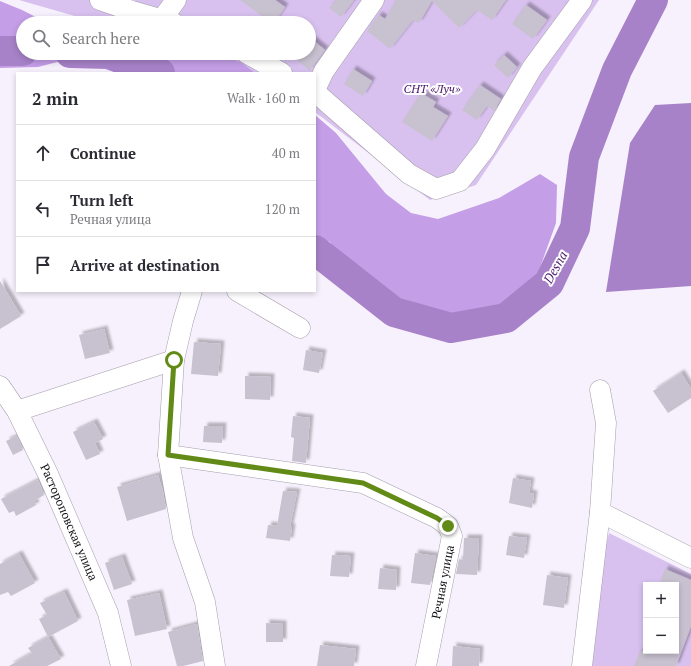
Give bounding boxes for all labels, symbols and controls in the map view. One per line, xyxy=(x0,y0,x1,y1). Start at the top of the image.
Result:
search box xyxy=(16,16,316,60)
icon: search xyxy=(30,27,52,49)
text: Search here xyxy=(62,28,140,48)
park label: СНТ «Луч» xyxy=(404,81,461,96)
text: 2 min xyxy=(32,87,79,110)
text: Walk · 160 m xyxy=(227,89,300,107)
icon: ahead xyxy=(32,142,54,164)
text: Continue xyxy=(70,143,136,163)
text: 40 m xyxy=(272,144,300,162)
text: Turn left xyxy=(70,190,134,210)
icon: left xyxy=(32,198,54,220)
text: 120 m xyxy=(265,200,300,218)
text: Речная улица xyxy=(70,210,151,228)
water label: Desna xyxy=(538,247,571,287)
icon: arrive xyxy=(32,254,54,276)
text: Arrive at destination xyxy=(70,255,220,275)
route start xyxy=(165,351,183,369)
street label: Растороповская улица xyxy=(37,461,101,583)
route end xyxy=(439,517,457,535)
street label: Речная улица xyxy=(428,544,457,620)
map controls xyxy=(643,582,679,654)
button: + xyxy=(643,582,679,618)
button: − xyxy=(643,618,679,654)

